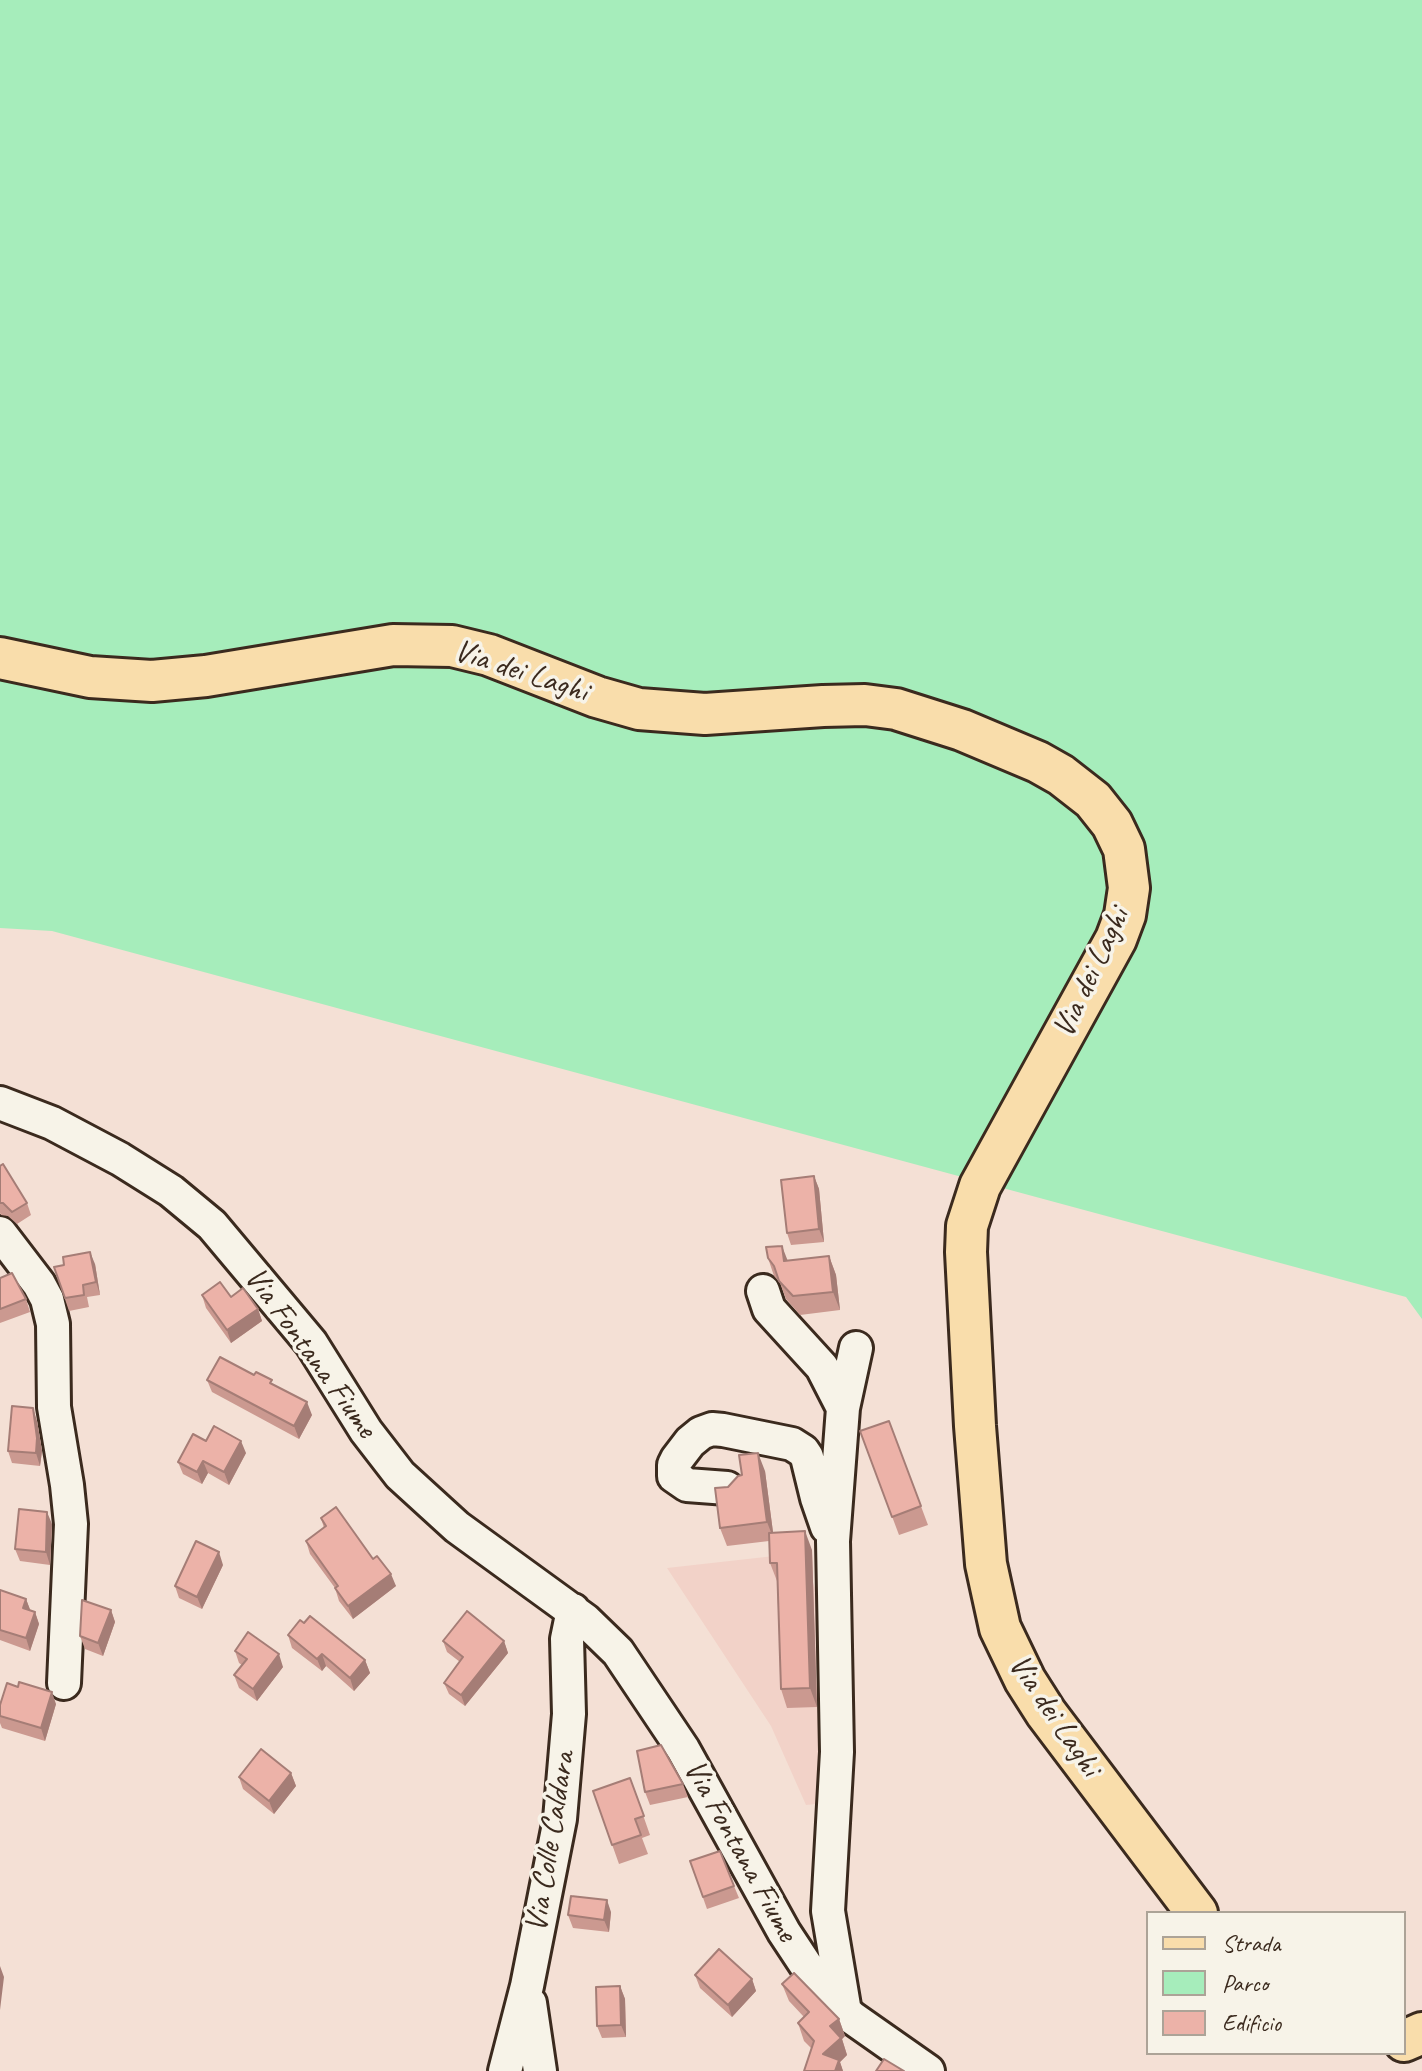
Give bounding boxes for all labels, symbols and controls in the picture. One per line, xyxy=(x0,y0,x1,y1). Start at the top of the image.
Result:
street label: Via dei Laghi xyxy=(449,632,593,712)
street label: Via dei Laghi xyxy=(1045,902,1139,1044)
street label: Via Fontana Fiume xyxy=(235,1260,385,1446)
street label: Via dei Laghi xyxy=(999,1648,1109,1784)
street label: Via Colle Caldara xyxy=(518,1749,584,1935)
street label: Via Fontana Fiume xyxy=(674,1754,806,1948)
legend xyxy=(1146,1911,1406,2055)
text: Strada xyxy=(1222,1928,1280,1958)
text: Parco xyxy=(1222,1968,1268,1998)
text: Edificio xyxy=(1222,2008,1281,2038)

